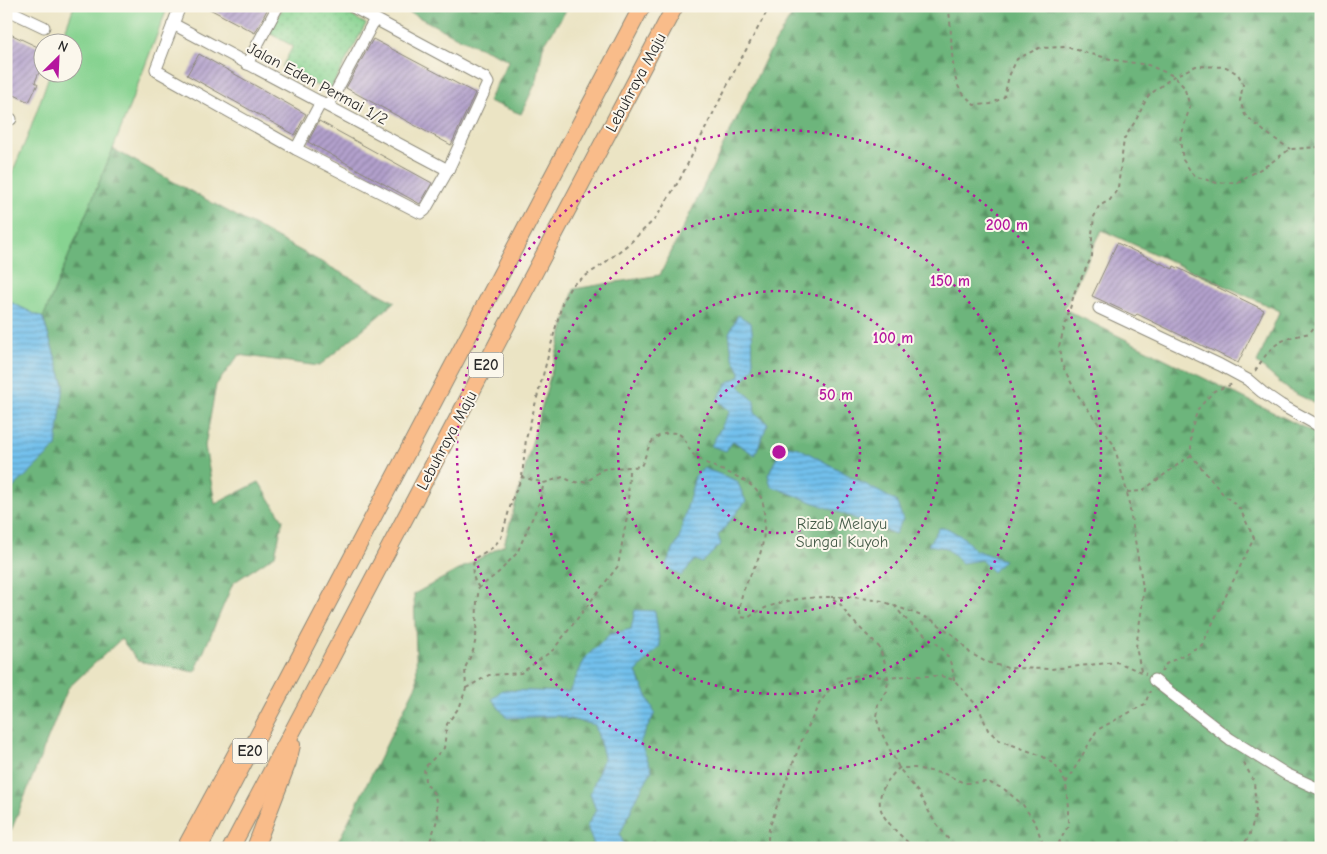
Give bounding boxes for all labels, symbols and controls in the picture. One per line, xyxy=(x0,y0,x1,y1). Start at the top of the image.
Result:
street label: Lebuhraya Maju xyxy=(602,30,670,135)
north arrow xyxy=(32,32,82,82)
text: N xyxy=(55,37,71,56)
street label: Jalan Eden Permai 1/2 xyxy=(244,39,391,129)
text: 200 m xyxy=(986,216,1028,234)
text: 150 m xyxy=(930,272,970,290)
text: 100 m xyxy=(873,329,913,347)
road number: E20 xyxy=(468,352,504,378)
text: 50 m xyxy=(819,386,853,404)
street label: Lebuhraya Maju xyxy=(413,388,481,493)
centre of rings xyxy=(770,443,788,461)
park label: Rizab Melayu Sungai Kuyoh xyxy=(796,515,888,551)
road number: E20 xyxy=(232,738,268,764)

